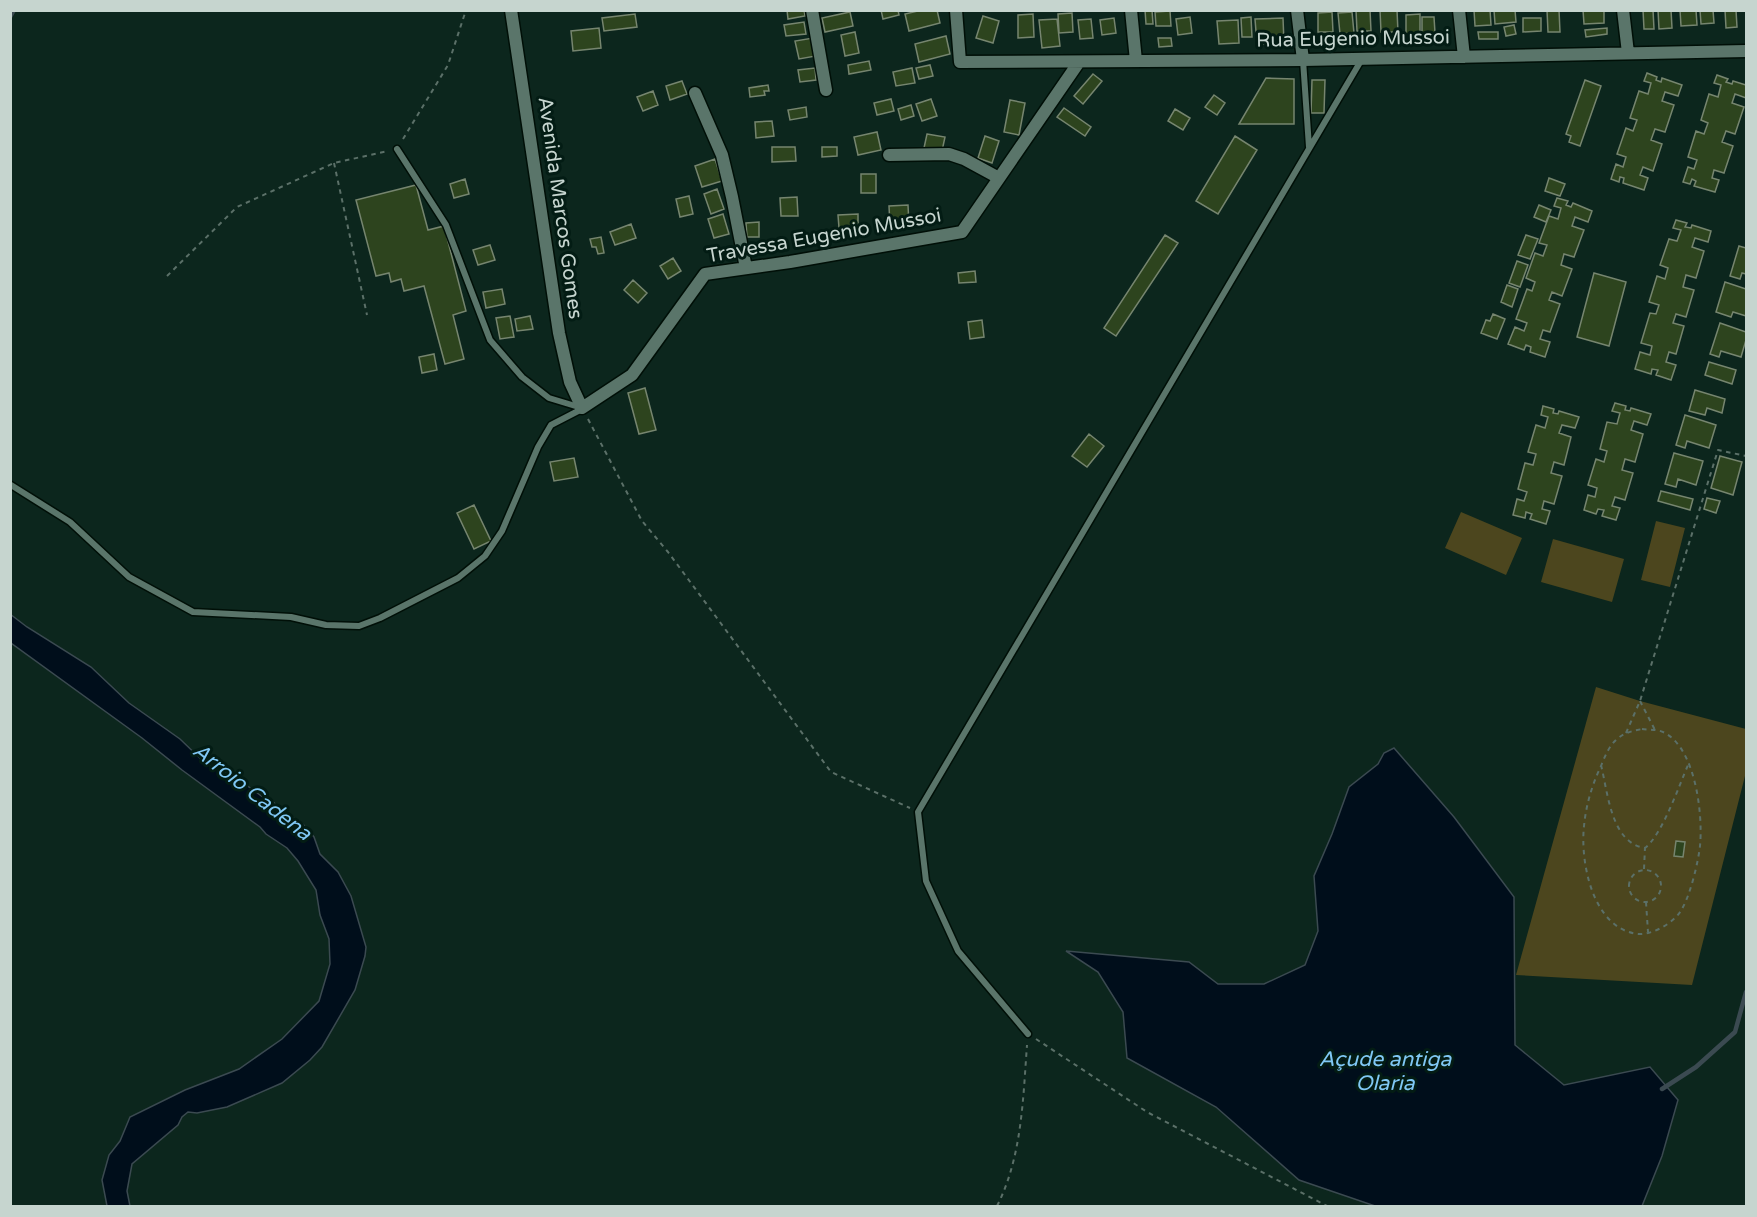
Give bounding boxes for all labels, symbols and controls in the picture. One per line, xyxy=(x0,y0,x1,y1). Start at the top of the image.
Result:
street label: Rua Eugenio Mussoi xyxy=(1256,25,1450,53)
street label: Avenida Marcos Gomes xyxy=(533,95,587,321)
street label: Travessa Eugenio Mussoi xyxy=(705,204,943,268)
water label: Arroio Cadena xyxy=(188,738,317,847)
water label: Açude antiga Olaria xyxy=(1319,1047,1453,1096)

